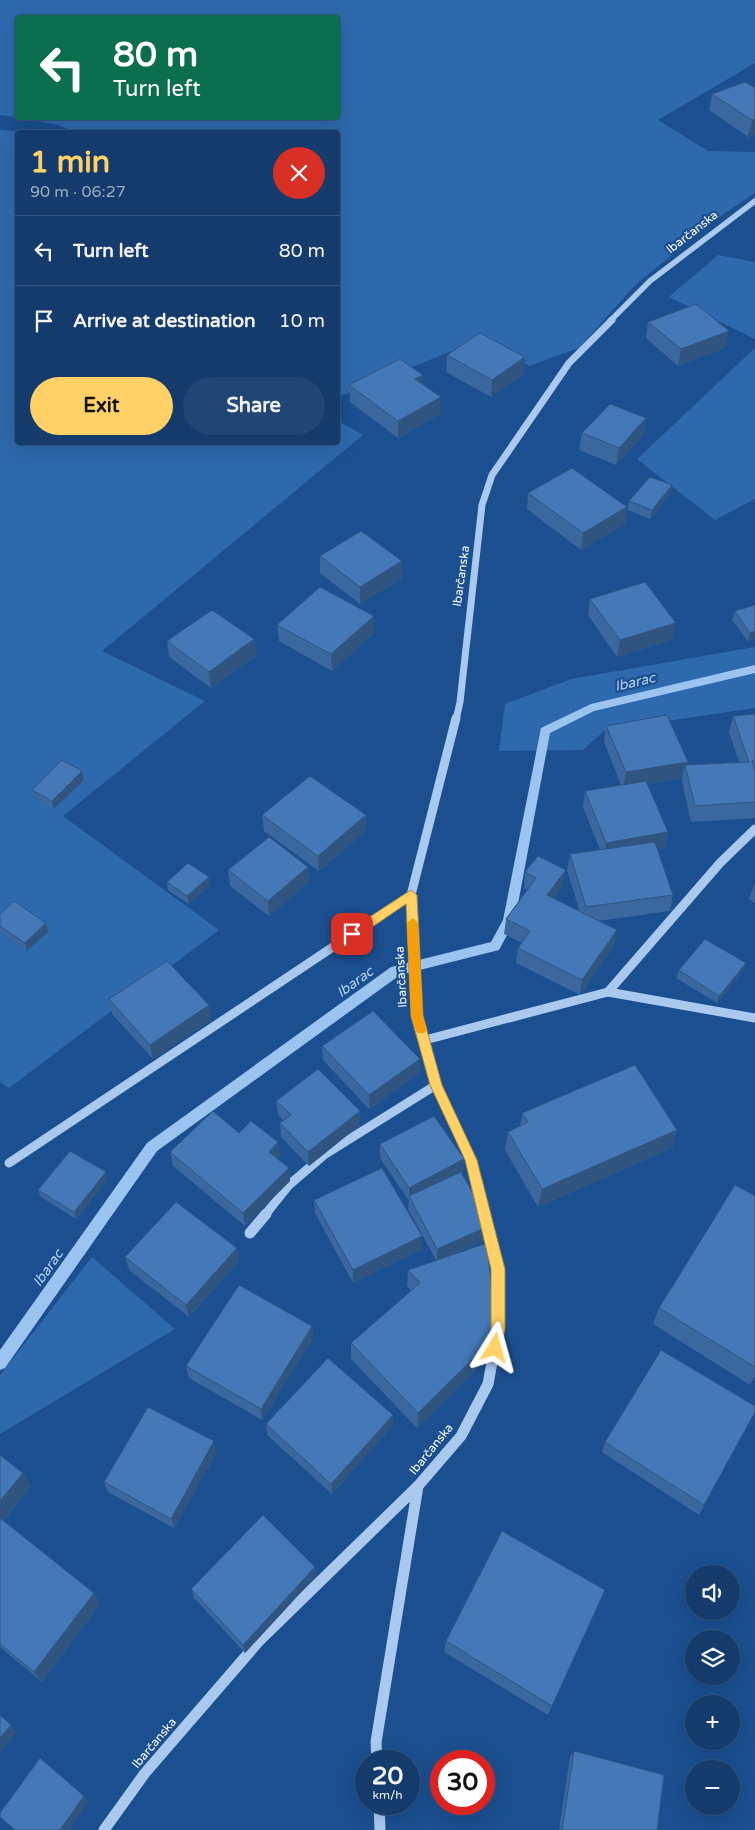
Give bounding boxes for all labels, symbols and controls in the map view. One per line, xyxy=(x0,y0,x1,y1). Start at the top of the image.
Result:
text: 80 m xyxy=(113,34,198,76)
icon: left xyxy=(30,35,95,100)
text: Turn left xyxy=(113,76,201,102)
text: 1 min xyxy=(30,144,110,181)
button: close xyxy=(273,147,325,199)
text: 90 m · 06:27 xyxy=(30,182,126,202)
street label: Ibarčanska xyxy=(663,208,721,256)
icon: left xyxy=(30,237,58,265)
text: Turn left xyxy=(73,240,149,262)
text: 80 m xyxy=(279,240,325,262)
icon: arrive xyxy=(30,307,58,335)
text: Arrive at destination xyxy=(73,310,256,332)
text: 10 m xyxy=(279,310,325,332)
button: Exit xyxy=(30,377,173,435)
button: Share xyxy=(183,377,325,435)
street label: Ibarčanska xyxy=(450,545,472,607)
water label: Ibarac xyxy=(613,669,659,695)
pin xyxy=(331,913,373,955)
icon: arrive xyxy=(338,920,366,948)
street label: Ibarčanska xyxy=(392,946,410,1008)
water label: Ibarac xyxy=(333,962,378,1001)
water label: Ibarac xyxy=(29,1245,68,1290)
position arrow xyxy=(468,1321,520,1373)
street label: Ibarčanska xyxy=(406,1421,456,1477)
map controls xyxy=(685,1565,740,1815)
button: sound xyxy=(685,1565,740,1620)
button: layers xyxy=(685,1630,740,1685)
button: + xyxy=(685,1695,740,1750)
street label: Ibarčanska xyxy=(129,1715,179,1771)
speed limit sign: 30 xyxy=(430,1750,495,1815)
button: − xyxy=(685,1760,740,1815)
text: 20 xyxy=(372,1761,403,1791)
text: km/h xyxy=(372,1788,403,1802)

